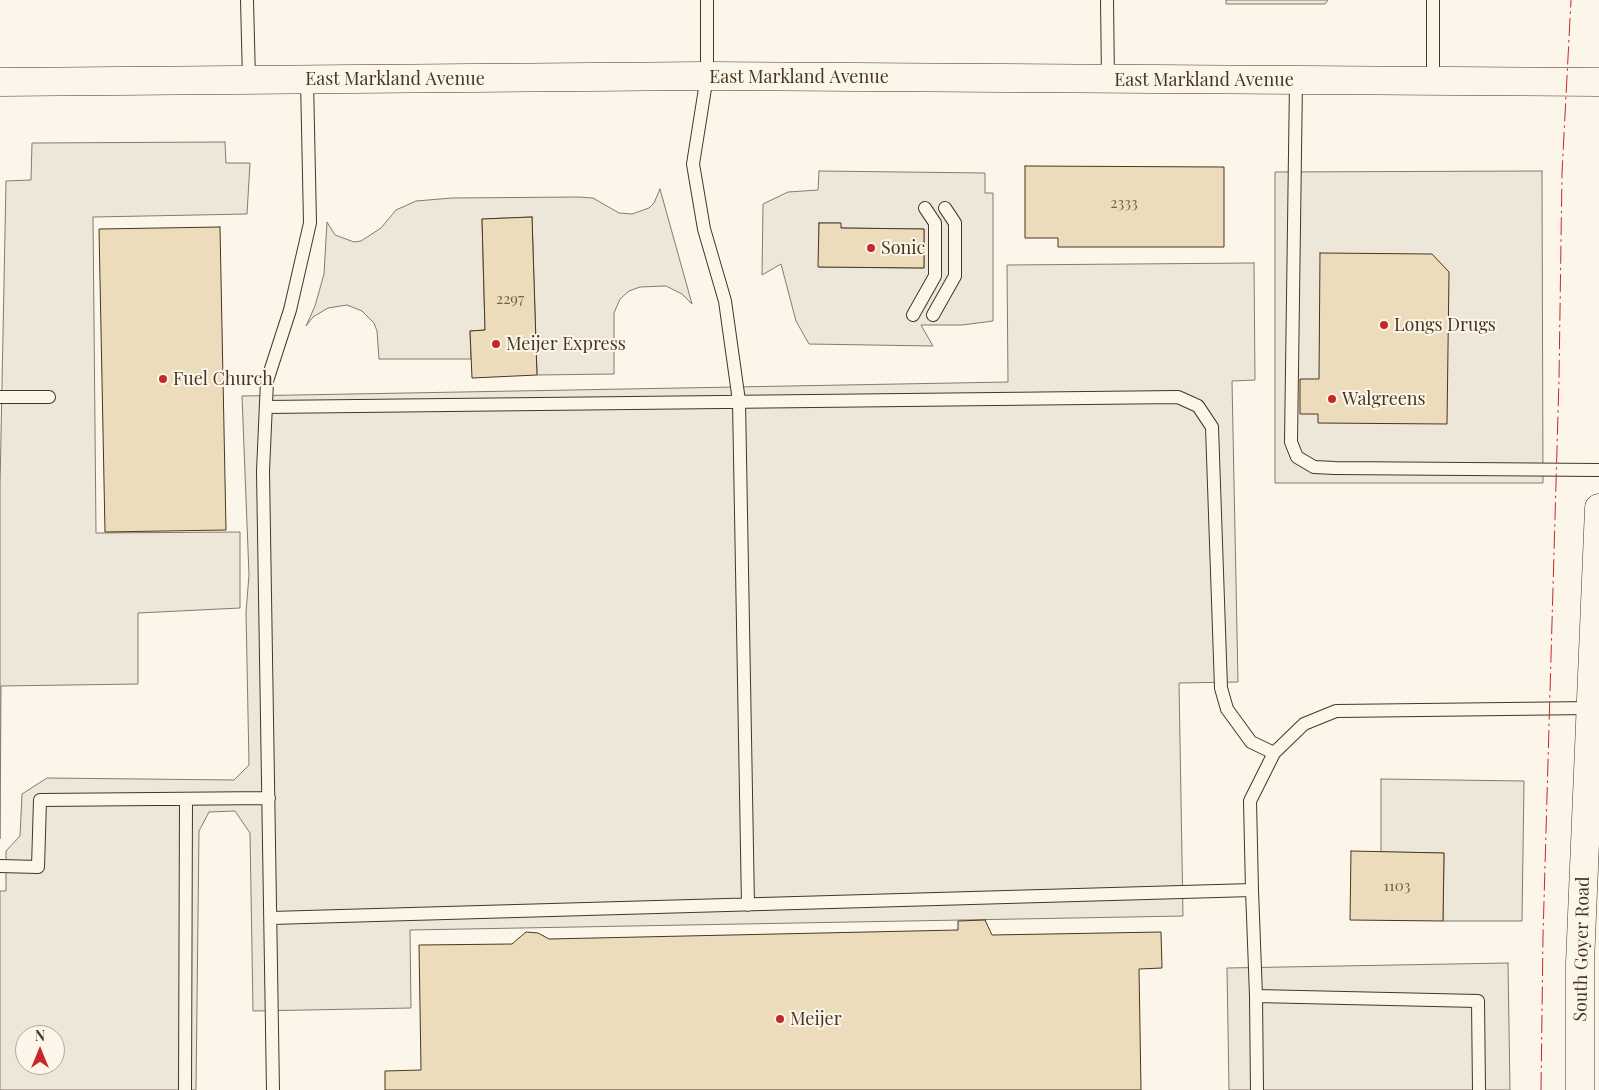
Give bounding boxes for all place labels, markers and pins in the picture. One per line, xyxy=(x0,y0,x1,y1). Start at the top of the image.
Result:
place label: Sonic xyxy=(881,237,925,259)
marker: Sonic xyxy=(865,242,877,254)
place label: Longs Drugs xyxy=(1394,314,1496,336)
marker: Longs Drugs xyxy=(1378,319,1390,331)
place label: Meijer Express xyxy=(506,333,626,355)
marker: Meijer Express xyxy=(490,338,502,350)
place label: Fuel Church xyxy=(173,368,273,390)
marker: Fuel Church xyxy=(157,373,169,385)
place label: Walgreens xyxy=(1342,388,1426,410)
marker: Walgreens xyxy=(1326,393,1338,405)
place label: Meijer xyxy=(790,1008,842,1030)
marker: Meijer xyxy=(774,1013,786,1025)

